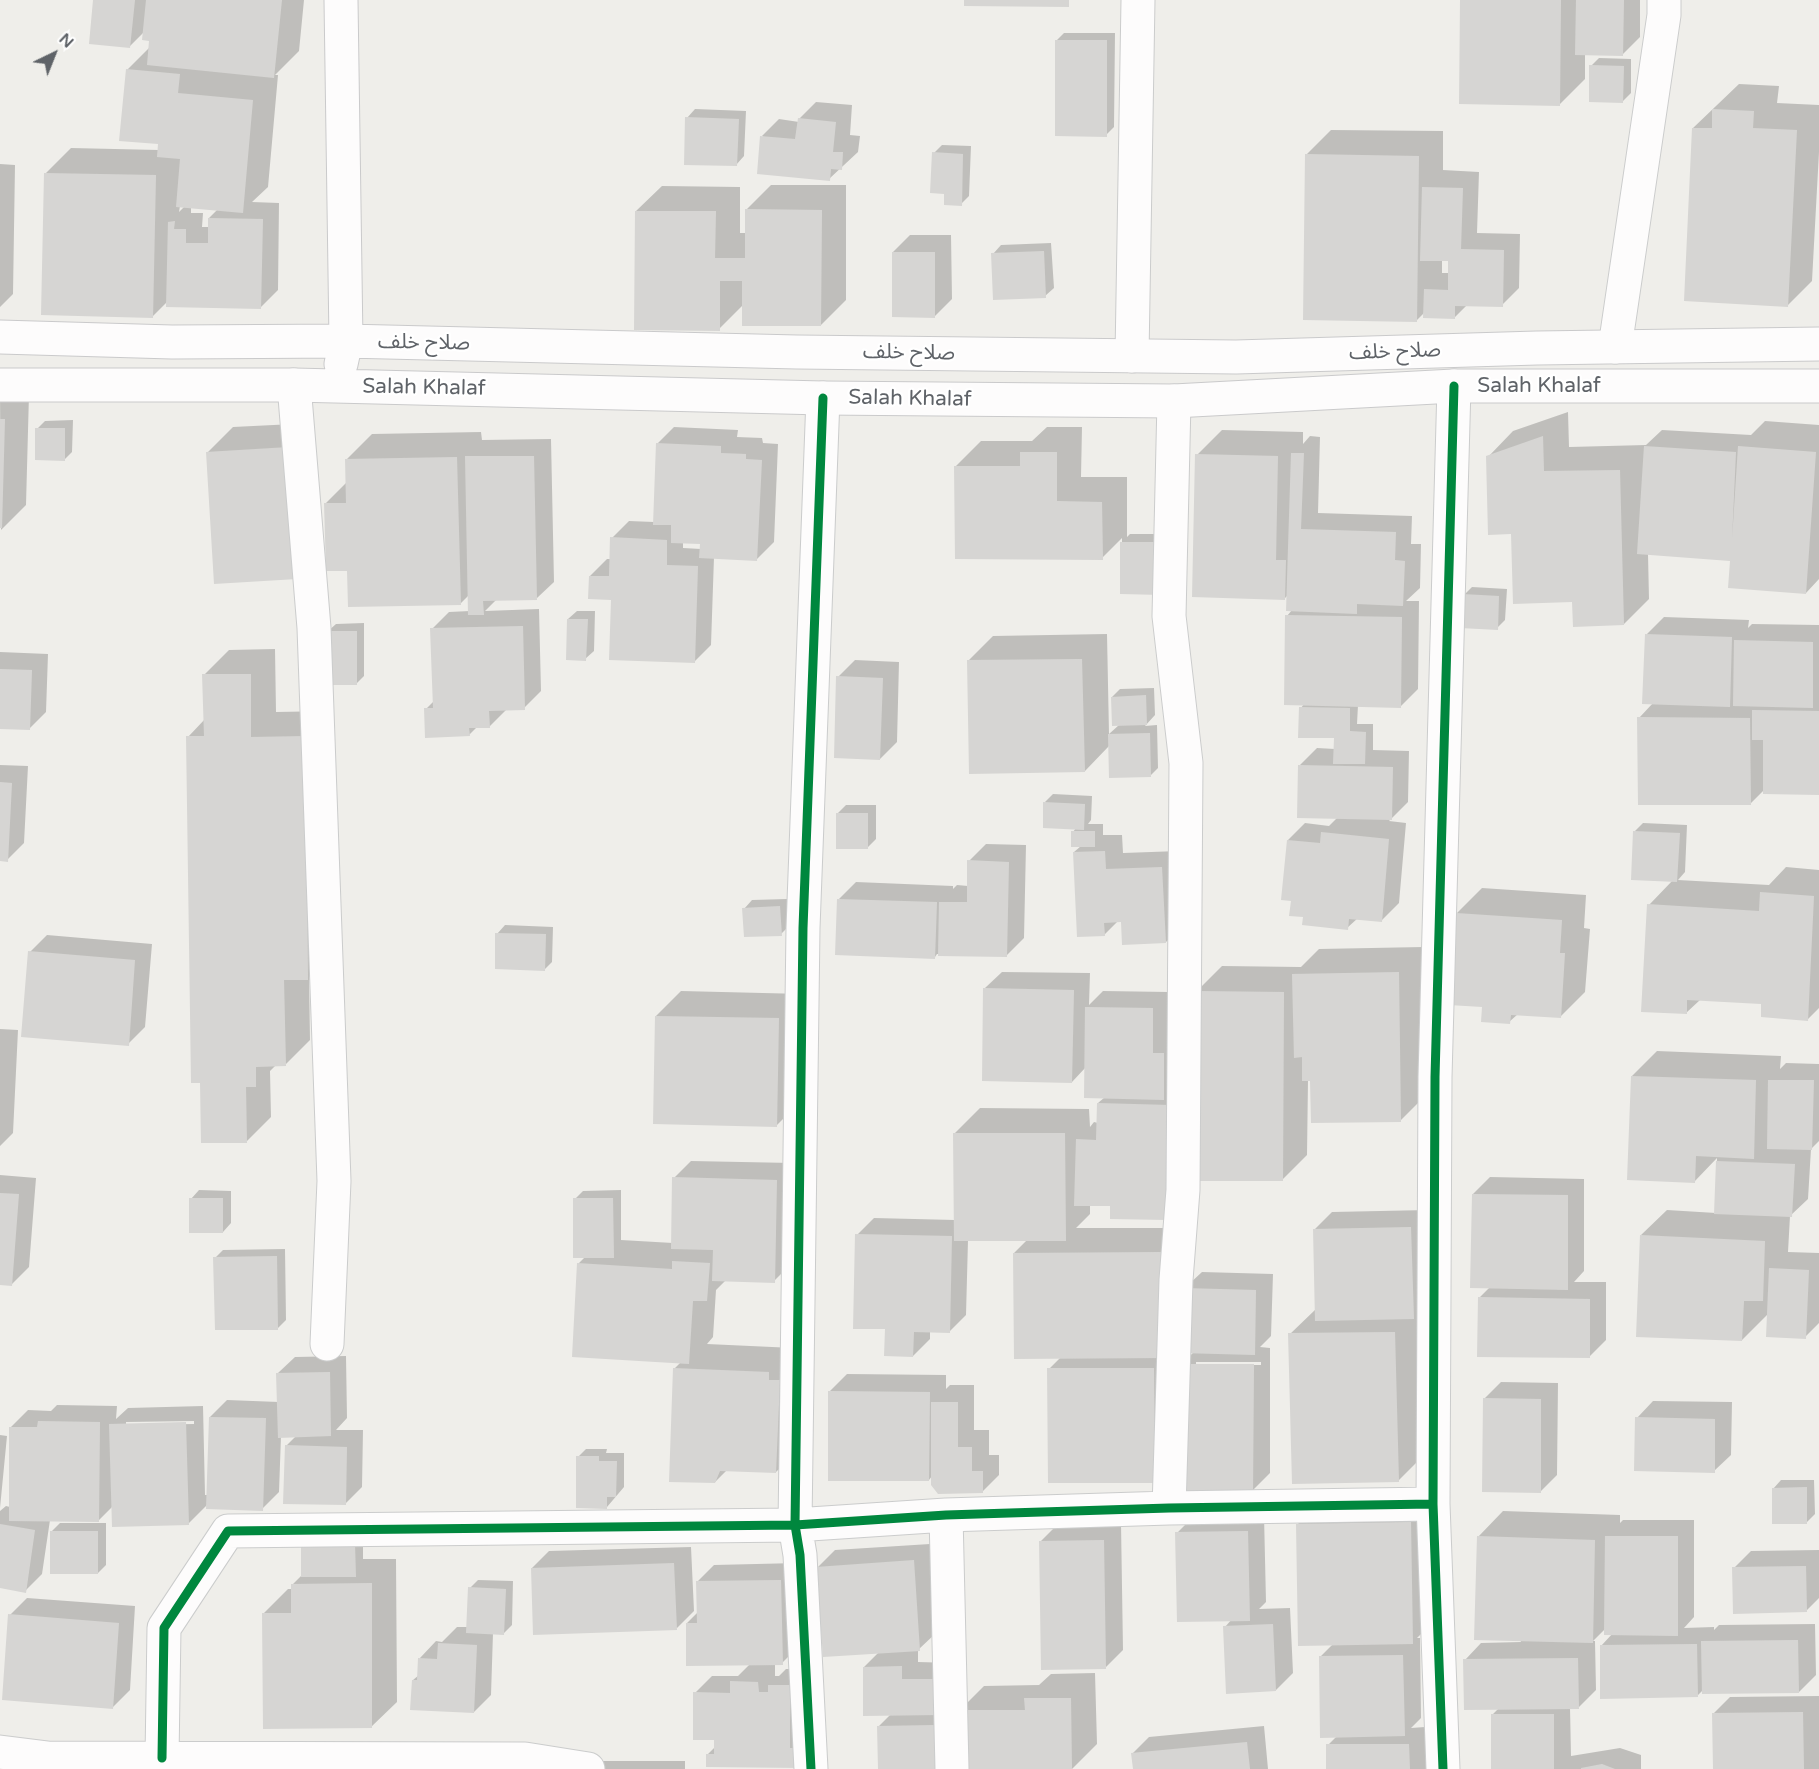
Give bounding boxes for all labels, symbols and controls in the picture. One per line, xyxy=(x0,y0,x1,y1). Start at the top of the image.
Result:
north arrow xyxy=(24,24,84,84)
text: N xyxy=(55,29,78,53)
street label: صلاح خلف xyxy=(378,330,470,356)
street label: صلاح خلف xyxy=(1349,338,1441,366)
street label: صلاح خلف xyxy=(863,340,955,366)
street label: Salah Khalaf xyxy=(1477,373,1601,399)
street label: Salah Khalaf xyxy=(362,374,486,402)
street label: Salah Khalaf xyxy=(848,385,972,413)

